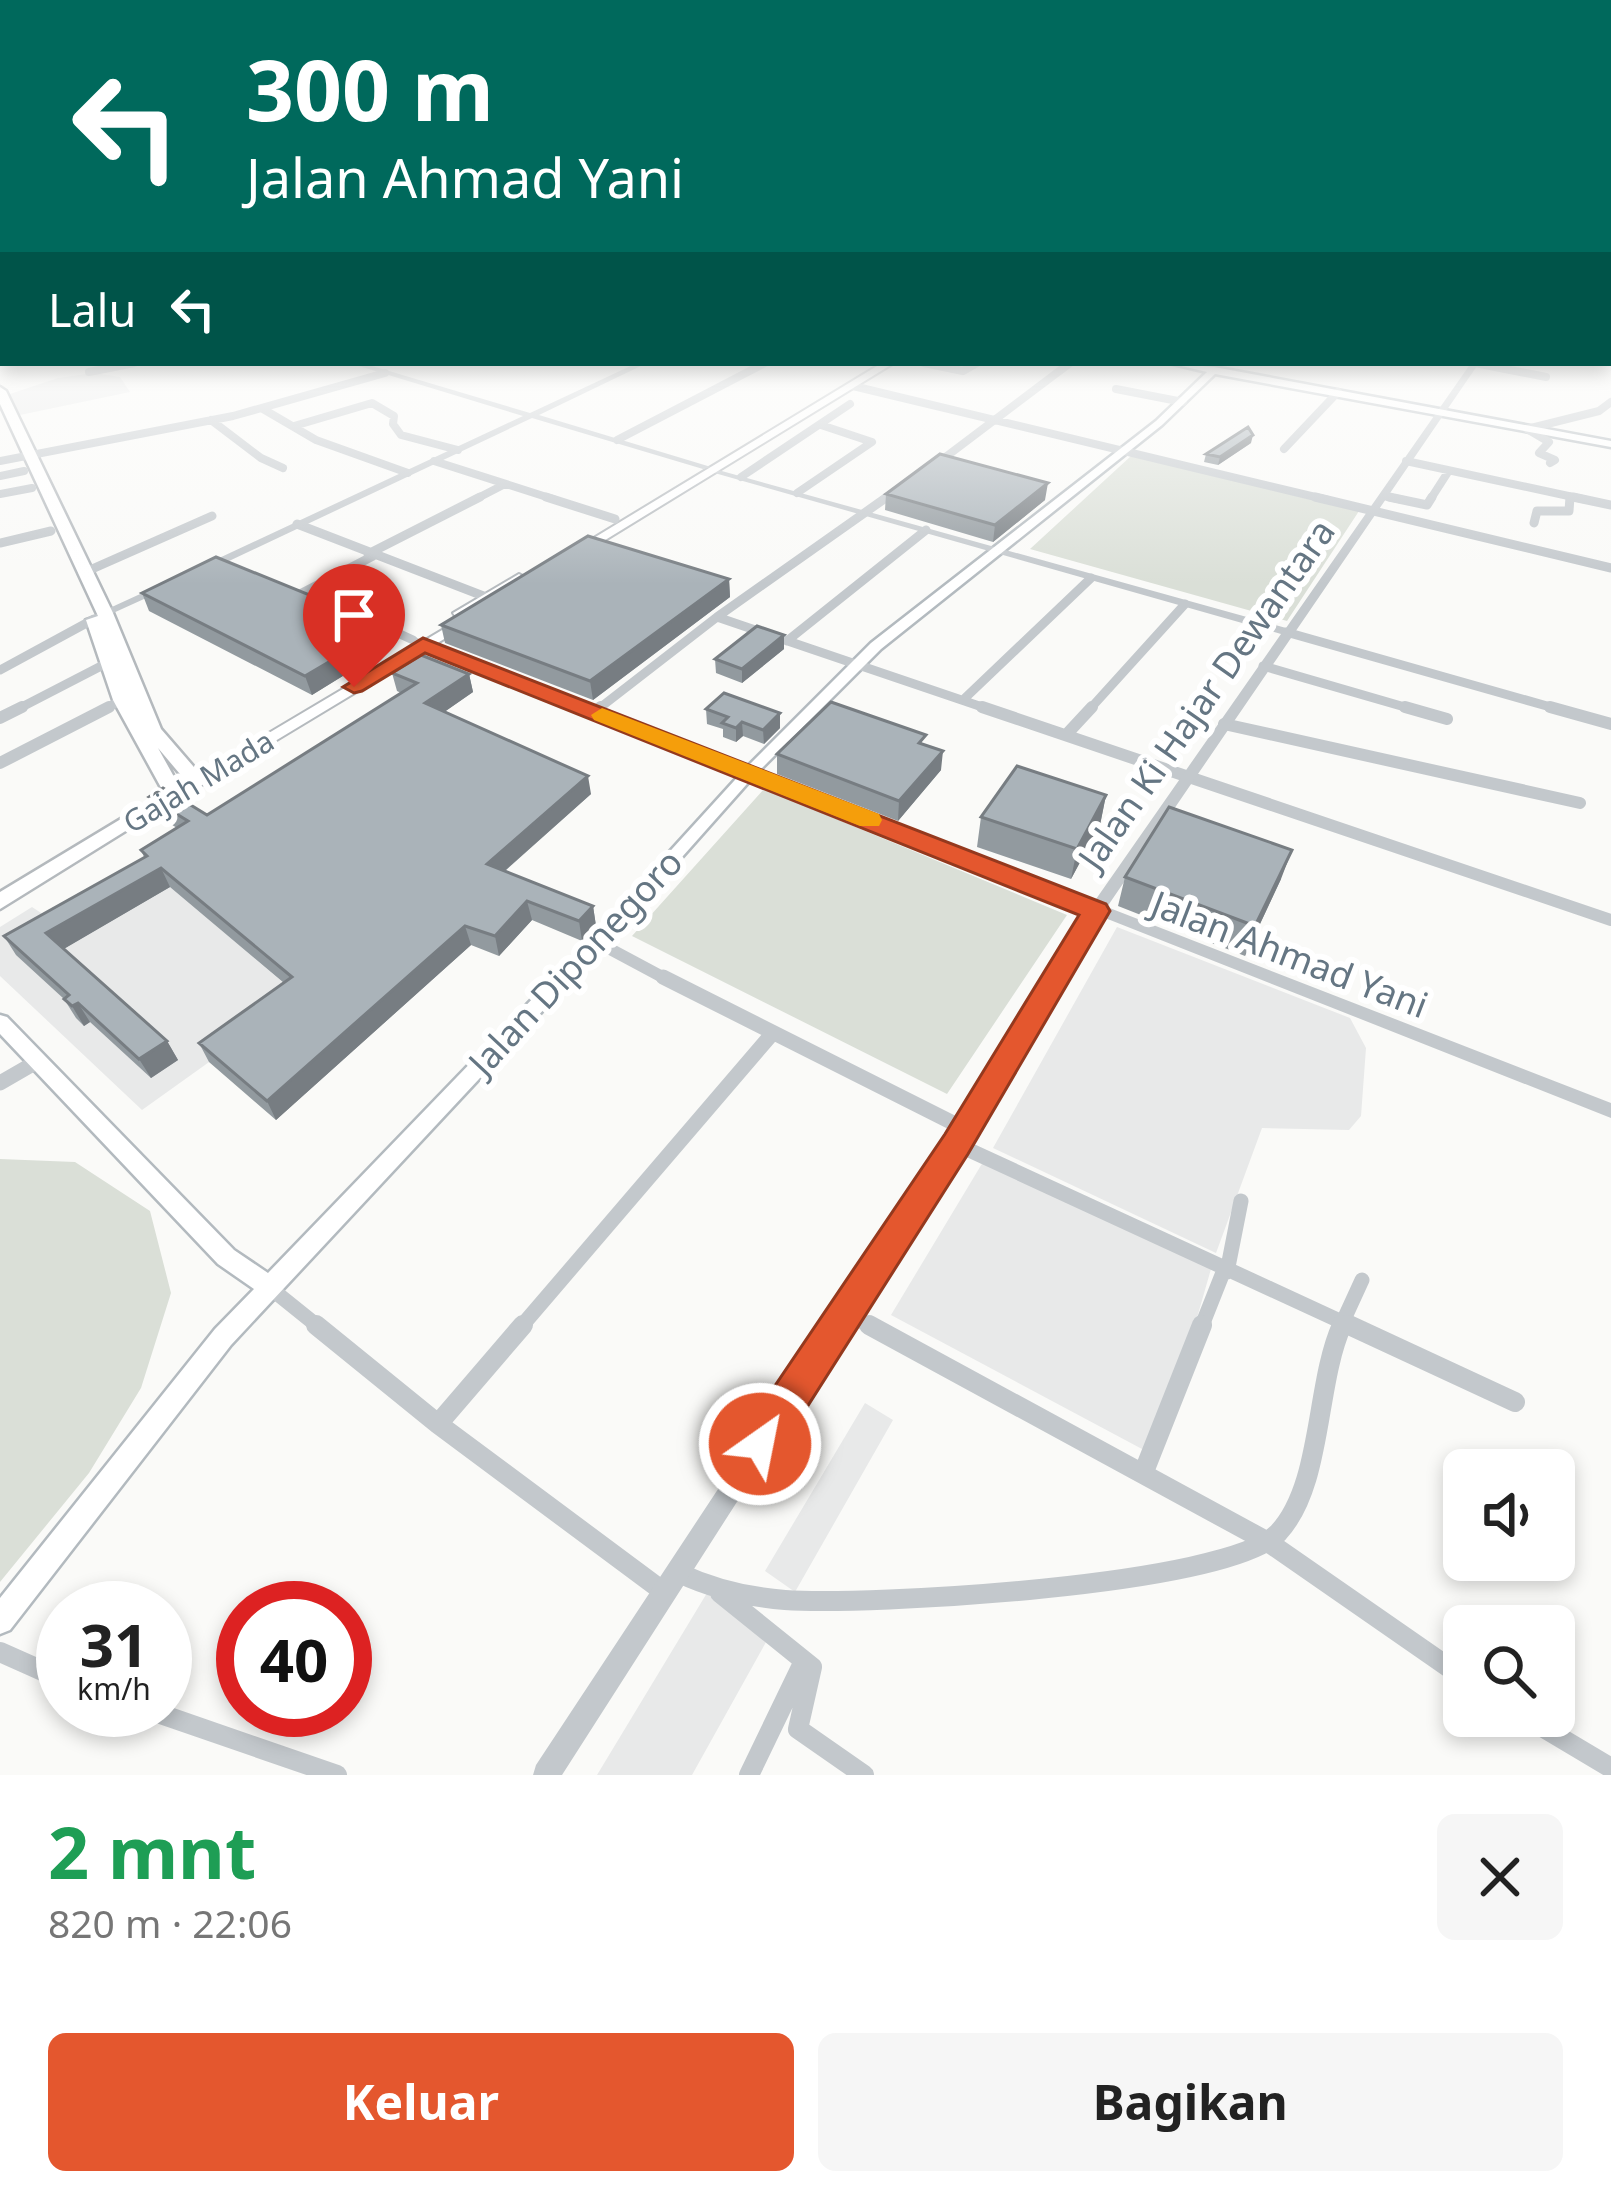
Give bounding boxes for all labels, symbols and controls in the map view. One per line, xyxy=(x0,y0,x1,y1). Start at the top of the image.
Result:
text: 300 m xyxy=(246,31,494,146)
icon: left xyxy=(48,48,204,204)
text: Jalan Ahmad Yani xyxy=(246,140,684,214)
icon: left xyxy=(160,276,226,342)
text: Lalu xyxy=(48,279,136,340)
street label: Jalan Ki Hajar Dewantara xyxy=(1065,509,1346,881)
pin xyxy=(303,564,405,687)
icon: arrive xyxy=(321,582,387,648)
street label: Gajah Mada xyxy=(115,720,281,842)
street label: Jalan Diponegoro xyxy=(455,838,693,1088)
street label: Jalan Ahmad Yani xyxy=(1142,878,1435,1029)
position arrow xyxy=(697,1381,823,1507)
map controls xyxy=(1443,1449,1575,1737)
button: sound xyxy=(1443,1449,1575,1581)
speed limit sign: 40 xyxy=(216,1581,372,1737)
text: 31 xyxy=(80,1603,148,1685)
button: search xyxy=(1443,1605,1575,1737)
text: km/h xyxy=(77,1668,151,1709)
text: 2 mnt xyxy=(48,1802,256,1900)
button: close xyxy=(1437,1814,1563,1940)
text: 820 m · 22:06 xyxy=(48,1896,292,1949)
button: Keluar xyxy=(48,2033,794,2171)
button: Bagikan xyxy=(818,2033,1563,2171)

